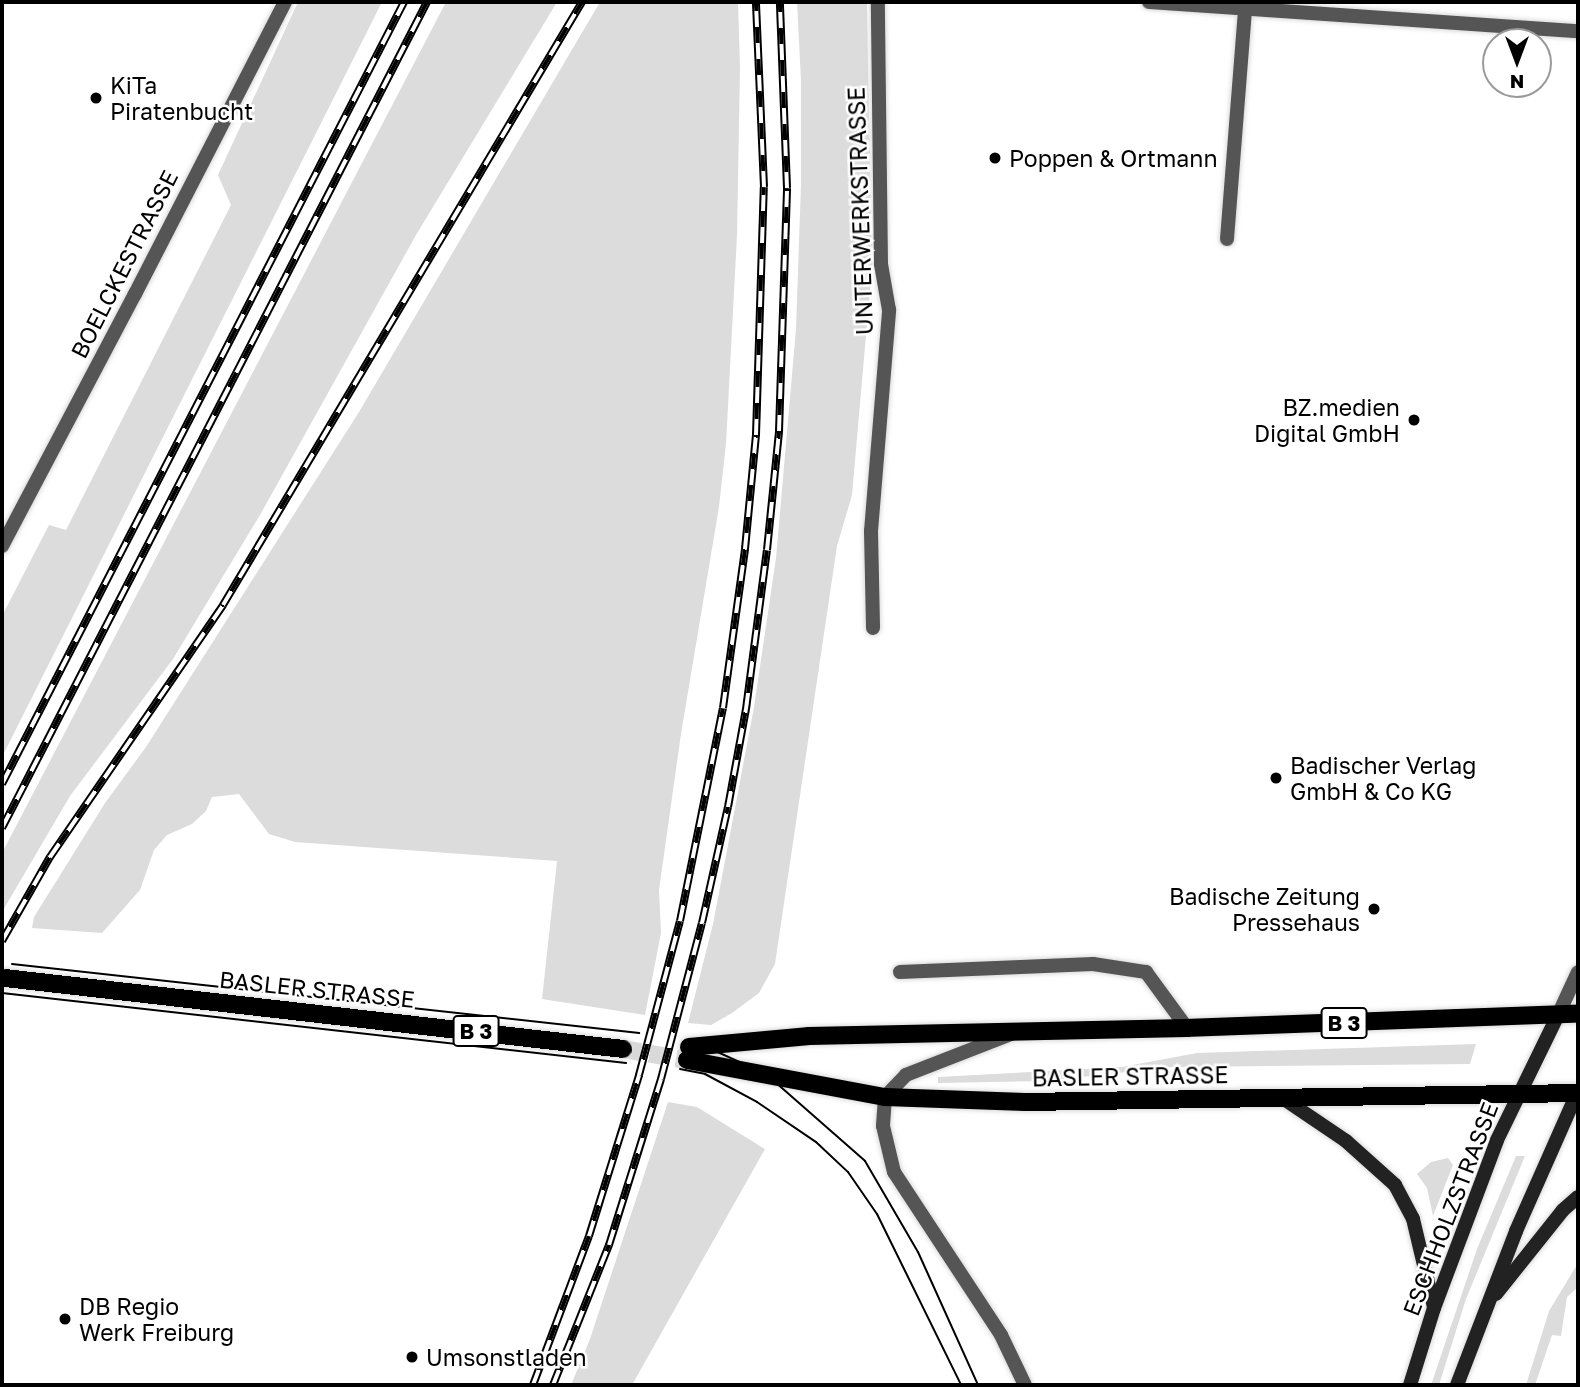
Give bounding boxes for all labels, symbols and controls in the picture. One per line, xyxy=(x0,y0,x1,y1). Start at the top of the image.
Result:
north arrow xyxy=(1482,28,1552,98)
place label: KiTa Piratenbucht xyxy=(110,71,253,125)
text: N xyxy=(1510,71,1524,94)
street label: UNTERWERKSTRASSE xyxy=(842,86,878,336)
marker: KiTa Piratenbucht xyxy=(88,90,104,106)
place label: Poppen & Ortmann xyxy=(1009,144,1218,172)
marker: Poppen & Ortmann xyxy=(987,150,1003,166)
street label: BOELCKESTRASSE xyxy=(65,165,183,363)
place label: BZ.medien Digital GmbH xyxy=(1254,393,1400,447)
marker: BZ.medien Digital GmbH xyxy=(1406,412,1422,428)
place label: Badischer Verlag GmbH & Co KG xyxy=(1290,751,1476,805)
marker: Badischer Verlag GmbH & Co KG xyxy=(1268,770,1284,786)
place label: Badische Zeitung Pressehaus xyxy=(1169,882,1360,936)
marker: Badische Zeitung Pressehaus xyxy=(1366,901,1382,917)
street label: BASLER STRASSE xyxy=(218,965,416,1013)
road number: B 3 xyxy=(1320,1006,1368,1040)
road number: B 3 xyxy=(452,1014,500,1048)
street label: BASLER STRASSE xyxy=(1032,1060,1228,1092)
street label: ESCHHOLZSTRASSE xyxy=(1397,1098,1503,1320)
place label: DB Regio Werk Freiburg xyxy=(79,1292,234,1346)
marker: DB Regio Werk Freiburg xyxy=(57,1311,73,1327)
place label: Umsonstladen xyxy=(426,1343,587,1371)
marker: Umsonstladen xyxy=(404,1349,420,1365)

